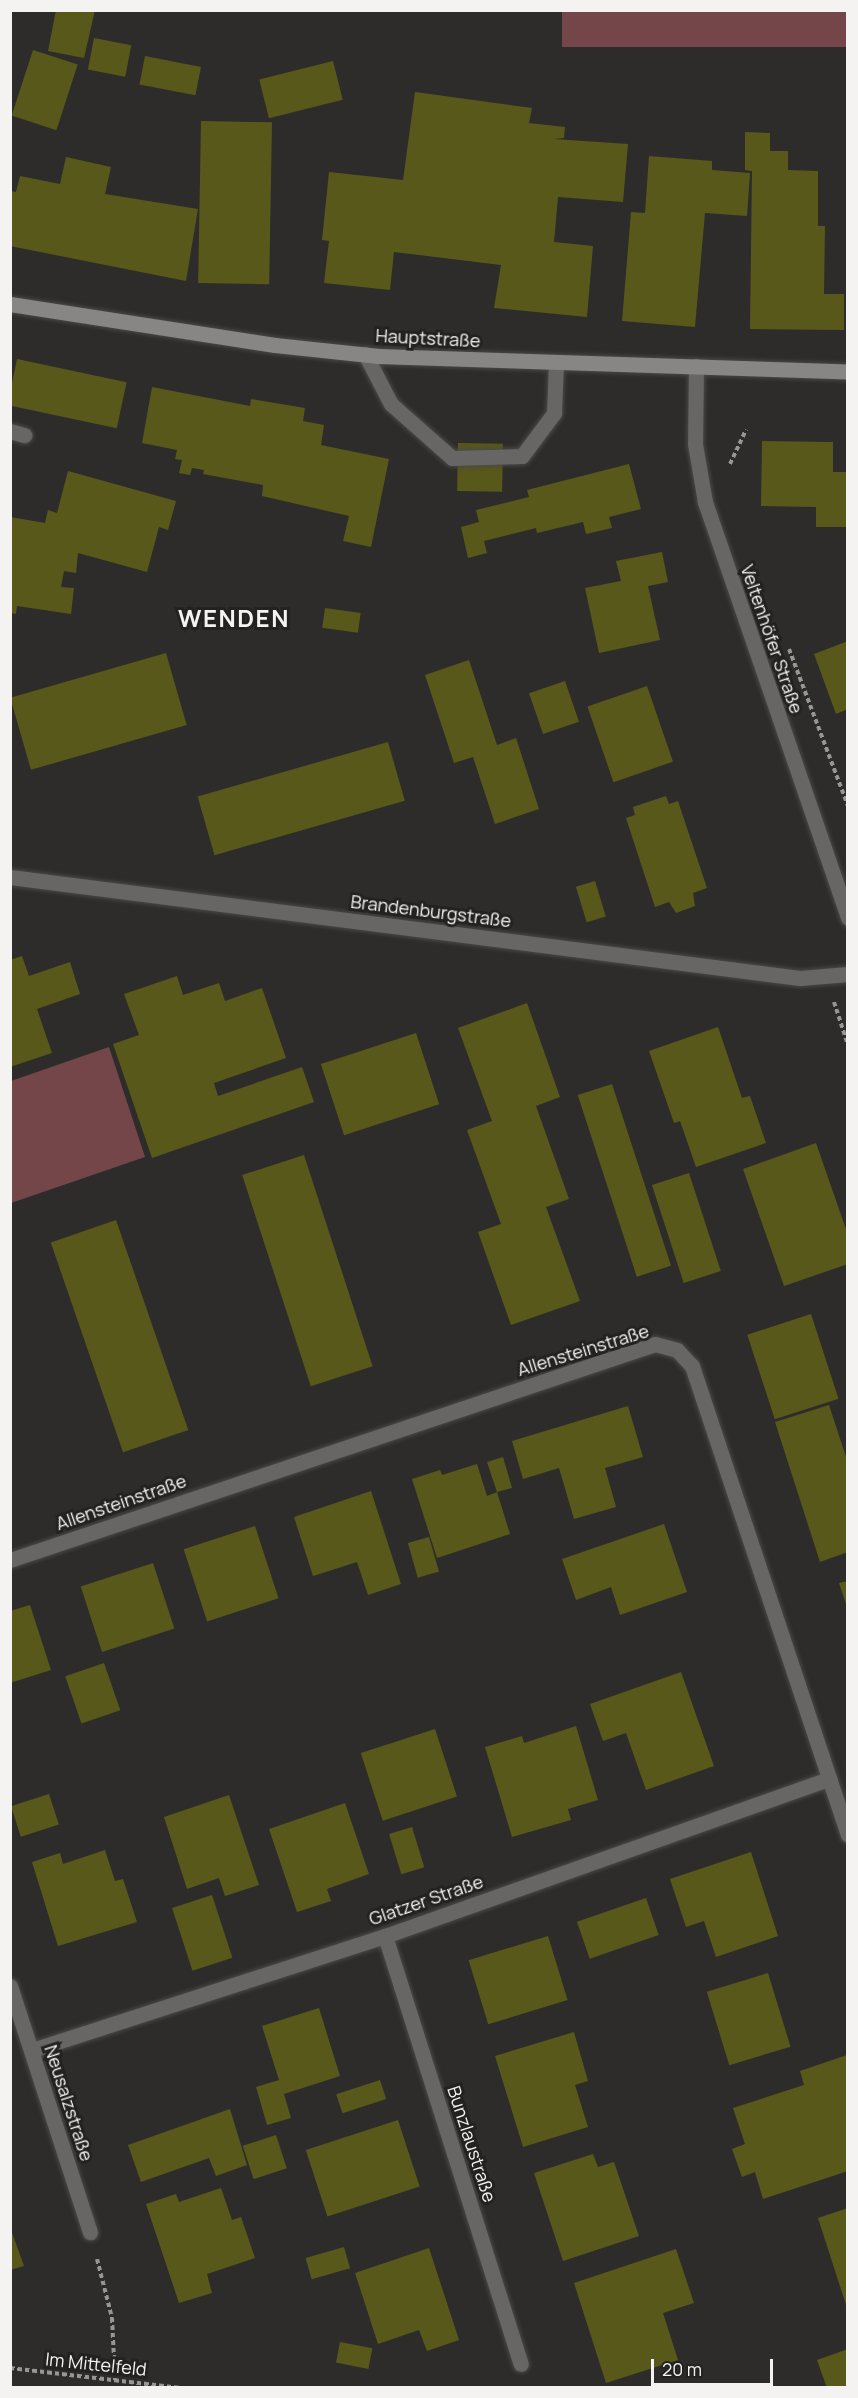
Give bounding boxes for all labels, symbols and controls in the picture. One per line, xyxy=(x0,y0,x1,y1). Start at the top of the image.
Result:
street label: Hauptstraße xyxy=(375,324,481,352)
street label: Veltenhöfer Straße xyxy=(736,562,808,716)
district label: WENDEN xyxy=(178,604,290,632)
street label: Brandenburgstraße xyxy=(349,890,513,932)
street label: Allensteinstraße xyxy=(515,1320,651,1380)
street label: Allensteinstraße xyxy=(53,1470,189,1534)
street label: Glatzer Straße xyxy=(366,1870,486,1930)
street label: Neusalzstraße xyxy=(40,2042,98,2164)
street label: Bunzlaustraße xyxy=(443,2083,501,2205)
scale bar xyxy=(654,2347,776,2385)
street label: Im Mittelfeld xyxy=(44,2348,148,2380)
text: 20 m xyxy=(662,2357,702,2381)

